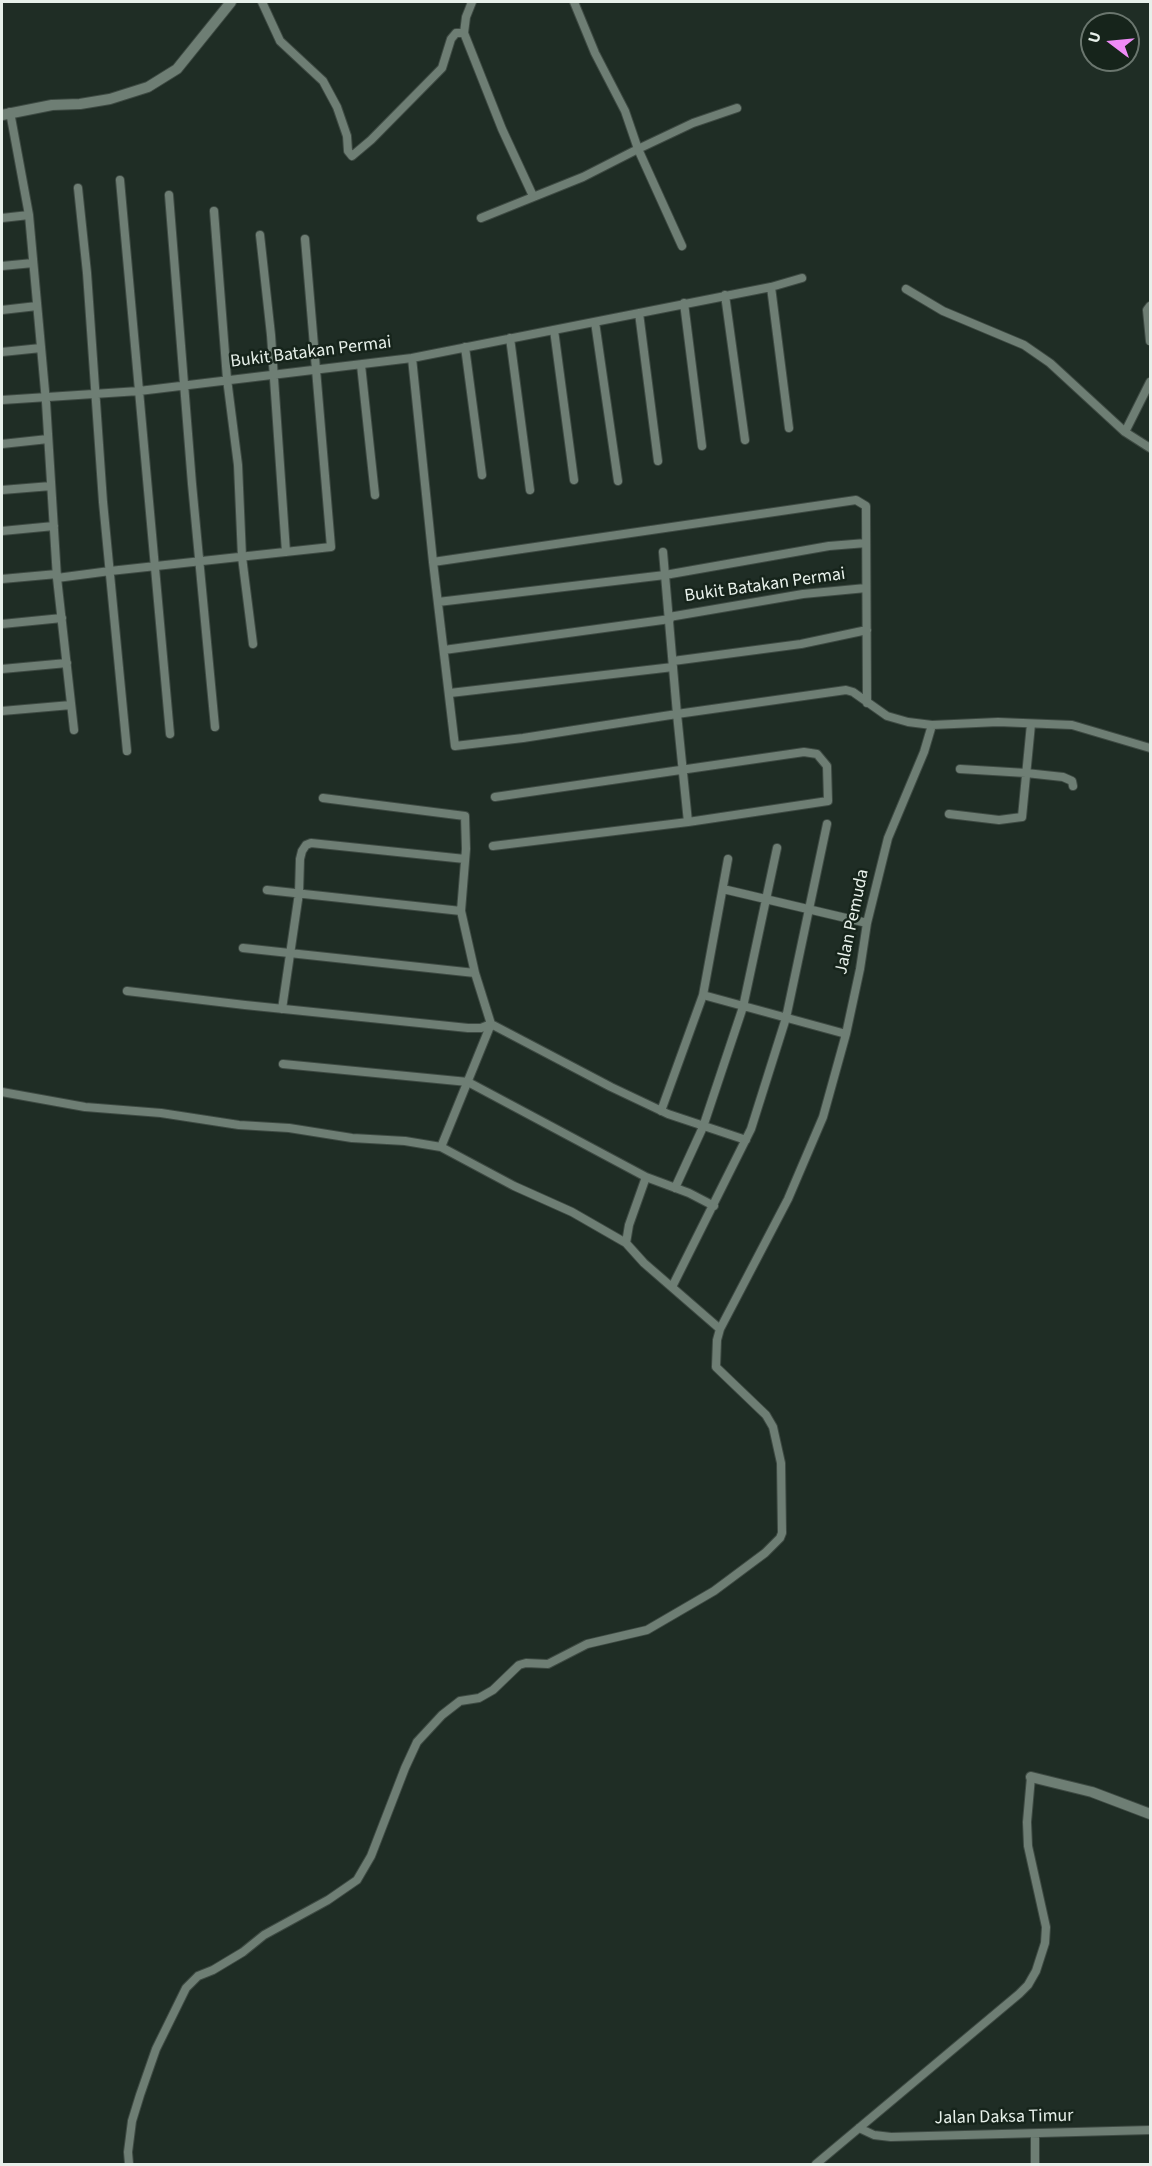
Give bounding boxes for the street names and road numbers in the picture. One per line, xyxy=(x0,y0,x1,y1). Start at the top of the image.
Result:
street label: Bukit Batakan Permai xyxy=(229,332,393,374)
street label: Bukit Batakan Permai xyxy=(683,564,847,608)
street label: Jalan Pemuda xyxy=(831,867,875,977)
street label: Jalan Daksa Timur xyxy=(934,2106,1074,2130)

